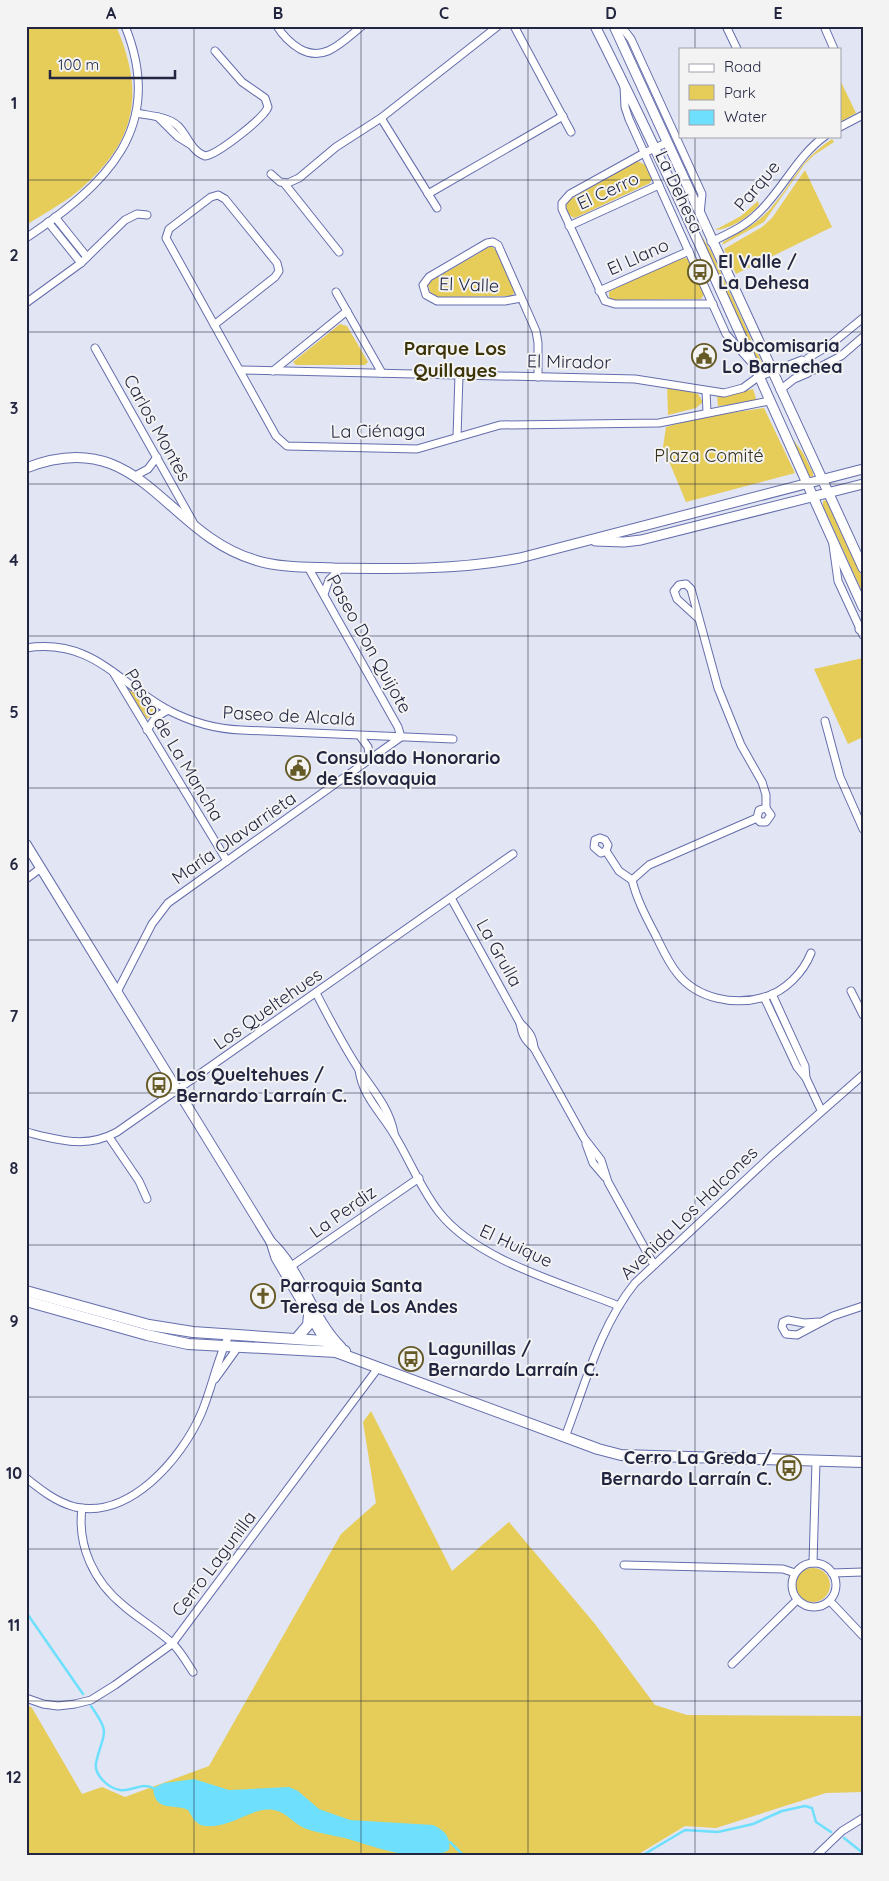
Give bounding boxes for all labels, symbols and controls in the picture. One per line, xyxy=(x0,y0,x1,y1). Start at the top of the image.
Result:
text: A xyxy=(106,3,117,23)
text: B xyxy=(273,3,283,23)
text: C xyxy=(439,3,449,23)
text: D xyxy=(605,3,617,23)
text: E xyxy=(773,3,783,23)
scale bar xyxy=(50,48,175,80)
legend xyxy=(679,48,842,138)
text: 100 m xyxy=(58,55,99,74)
text: Road xyxy=(724,57,761,76)
text: Park xyxy=(724,83,756,102)
text: 1 xyxy=(11,93,17,113)
text: Water xyxy=(724,107,767,126)
street label: La Dehesa xyxy=(650,147,709,237)
street label: Parque xyxy=(729,156,785,216)
street label: El Cerro xyxy=(573,166,642,215)
street label: El Llano xyxy=(603,233,672,280)
text: 2 xyxy=(9,245,19,265)
place label: El Valle / La Dehesa xyxy=(718,250,809,294)
bus stop icon: El Valle / La Dehesa xyxy=(687,259,713,285)
street label: El Valle xyxy=(439,272,500,297)
place label: Subcomisaria Lo Barnechea xyxy=(722,334,843,378)
district label: Parque Los Quillayes xyxy=(404,336,506,382)
public building icon: Subcomisaria Lo Barnechea xyxy=(691,343,717,369)
street label: El Mirador xyxy=(527,349,611,374)
street label: Carlos Montes xyxy=(119,370,196,485)
text: 3 xyxy=(10,398,18,418)
street label: La Ciénaga xyxy=(331,418,425,443)
park label: Plaza Comité xyxy=(654,444,764,467)
text: 4 xyxy=(9,550,19,570)
street label: Paseo Don Quijote xyxy=(322,570,417,717)
street label: Paseo de La Mancha xyxy=(120,664,229,825)
street label: Paseo de Alcalá xyxy=(222,701,356,730)
text: 5 xyxy=(9,702,19,722)
place label: Consulado Honorario de Eslovaquia xyxy=(316,746,501,790)
public building icon: Consulado Honorario de Eslovaquia xyxy=(285,755,311,781)
street label: María Olavarrieta xyxy=(167,786,300,889)
text: 6 xyxy=(10,854,19,874)
street label: La Grulla xyxy=(471,915,528,991)
street label: Los Queltehues xyxy=(209,963,327,1055)
text: 7 xyxy=(10,1006,19,1026)
place label: Los Queltehues / Bernardo Larraín C. xyxy=(176,1063,347,1107)
bus stop icon: Los Queltehues / Bernardo Larraín C. xyxy=(146,1072,172,1098)
street label: Avenida Los Halcones xyxy=(615,1141,762,1284)
text: 8 xyxy=(10,1158,19,1178)
street label: La Perdiz xyxy=(305,1180,380,1243)
street label: El Huique xyxy=(476,1219,556,1272)
place label: Parroquia Santa Teresa de Los Andes xyxy=(280,1274,458,1318)
church icon: Parroquia Santa Teresa de Los Andes xyxy=(250,1283,276,1309)
text: 9 xyxy=(9,1311,19,1331)
place label: Lagunillas / Bernardo Larraín C. xyxy=(428,1337,599,1381)
bus stop icon: Lagunillas / Bernardo Larraín C. xyxy=(398,1346,424,1372)
place label: Cerro La Greda / Bernardo Larraín C. xyxy=(601,1446,772,1490)
bus stop icon: Cerro La Greda / Bernardo Larraín C. xyxy=(776,1455,802,1481)
text: 10 xyxy=(6,1463,22,1483)
street label: Cerro Lagunilla xyxy=(166,1506,261,1621)
text: 11 xyxy=(8,1615,20,1635)
text: 12 xyxy=(6,1767,22,1787)

